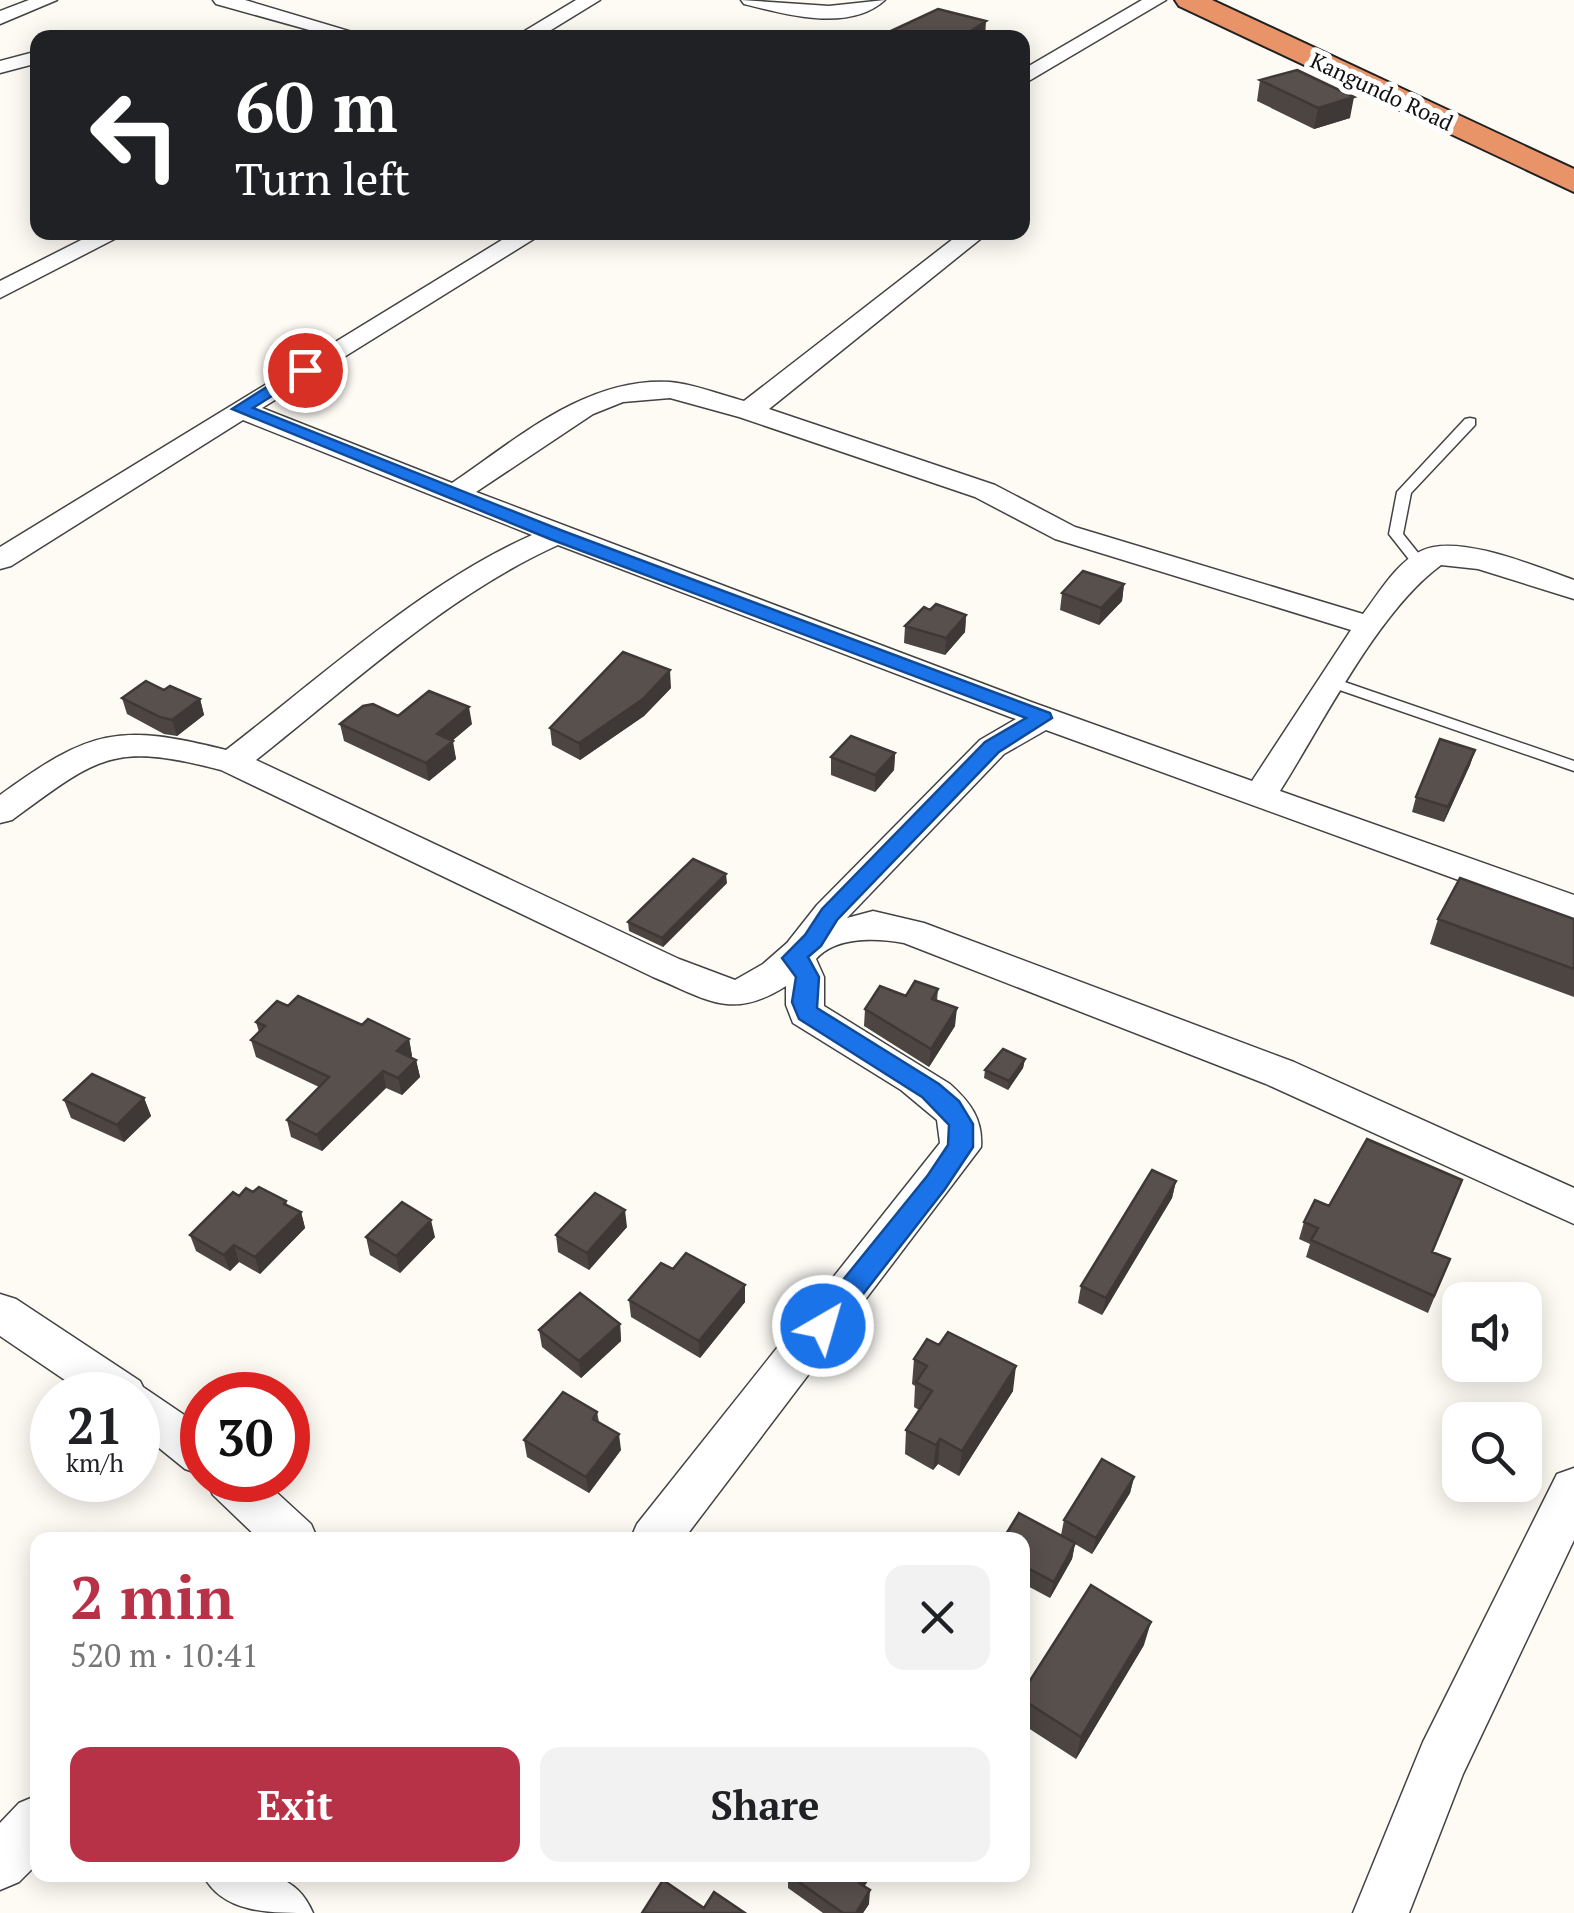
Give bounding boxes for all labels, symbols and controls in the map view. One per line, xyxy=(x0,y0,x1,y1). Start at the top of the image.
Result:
street label: Kangundo Road xyxy=(1306,45,1458,137)
text: 60 m xyxy=(235,59,398,152)
icon: left xyxy=(70,70,200,200)
text: Turn left xyxy=(235,148,410,208)
pin xyxy=(263,328,348,413)
icon: arrive xyxy=(278,343,333,398)
position arrow xyxy=(771,1274,875,1378)
map controls xyxy=(1442,1282,1542,1502)
button: sound xyxy=(1442,1282,1542,1382)
speed limit sign: 30 xyxy=(180,1372,310,1502)
text: 21 xyxy=(67,1392,123,1458)
button: search xyxy=(1442,1402,1542,1502)
text: km/h xyxy=(66,1446,124,1479)
text: 2 min xyxy=(70,1557,234,1636)
button: close xyxy=(885,1565,990,1670)
text: 520 m · 10:41 xyxy=(70,1634,258,1676)
button: Exit xyxy=(70,1747,520,1862)
button: Share xyxy=(540,1747,990,1862)

